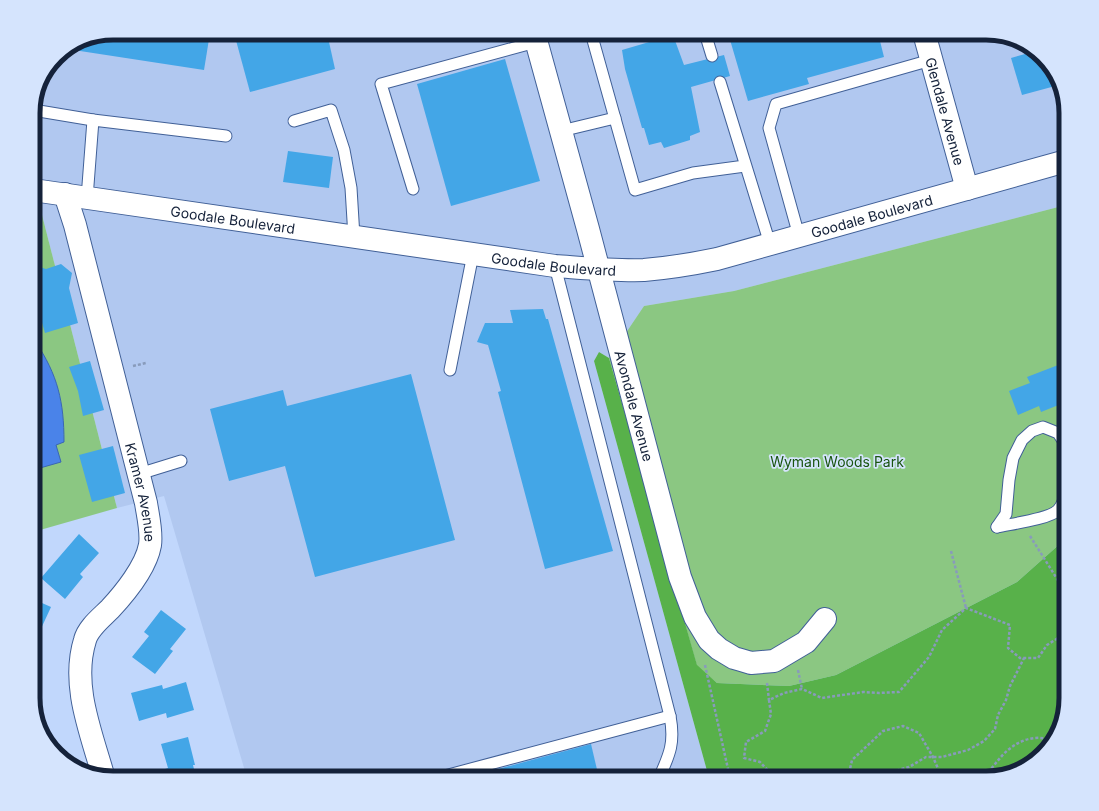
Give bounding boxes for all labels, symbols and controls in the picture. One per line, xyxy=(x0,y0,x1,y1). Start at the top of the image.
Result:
street label: Glendale Avenue xyxy=(923,55,969,167)
street label: Goodale Boulevard xyxy=(809,190,934,241)
street label: Goodale Boulevard xyxy=(169,202,296,237)
street label: Goodale Boulevard xyxy=(490,248,617,278)
street label: Avondale Avenue xyxy=(612,348,658,463)
street label: Kramer Avenue xyxy=(122,441,159,542)
park label: Wyman Woods Park xyxy=(770,453,904,470)

